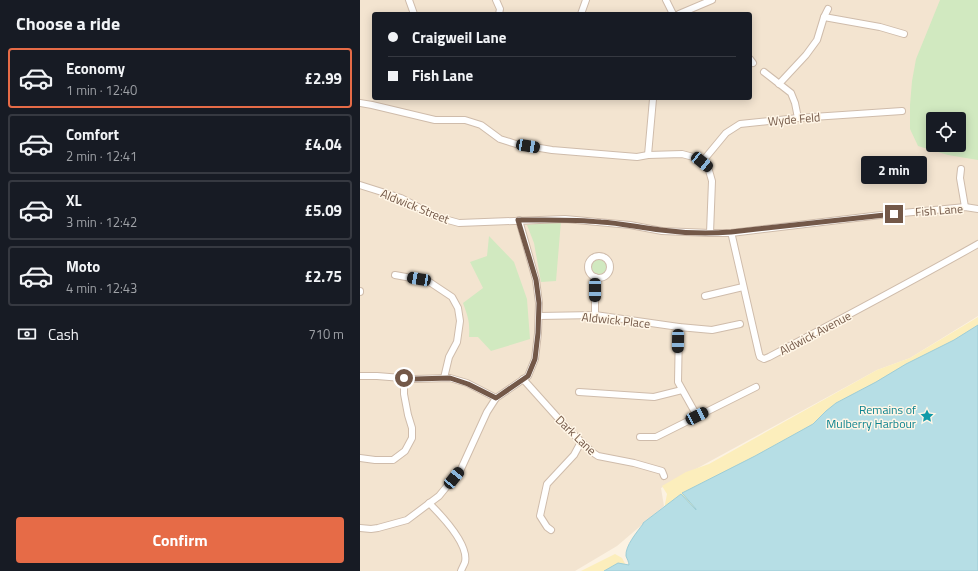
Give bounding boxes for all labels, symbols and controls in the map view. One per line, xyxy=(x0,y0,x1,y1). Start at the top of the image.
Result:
text: Choose a ride xyxy=(16,10,120,37)
text: Craigweil Lane xyxy=(412,26,506,49)
text: Economy xyxy=(66,57,125,80)
icon: car xyxy=(18,60,54,96)
text: Fish Lane xyxy=(412,64,473,87)
text: £2.99 xyxy=(305,67,342,90)
text: 1 min · 12:40 xyxy=(66,80,137,100)
street label: Wyde Feld xyxy=(767,107,821,131)
map controls xyxy=(926,112,966,152)
button: locate xyxy=(926,112,966,152)
text: Comfort xyxy=(66,123,119,146)
icon: car xyxy=(18,126,54,162)
text: £4.04 xyxy=(305,133,342,156)
car xyxy=(515,138,541,154)
text: 2 min · 12:41 xyxy=(66,146,137,166)
car xyxy=(689,150,715,174)
callout: 2 min xyxy=(861,156,927,184)
text: 2 min xyxy=(878,160,910,180)
street label: Aldwick Street xyxy=(378,184,453,229)
text: XL xyxy=(66,189,82,212)
icon: car xyxy=(18,192,54,228)
text: £5.09 xyxy=(305,199,342,222)
street label: Fish Lane xyxy=(914,199,964,221)
route end xyxy=(885,205,903,223)
text: 3 min · 12:42 xyxy=(66,212,137,232)
text: Moto xyxy=(66,255,100,278)
icon: car xyxy=(18,258,54,294)
text: £2.75 xyxy=(305,265,342,288)
car xyxy=(406,271,432,287)
text: 4 min · 12:43 xyxy=(66,278,137,298)
car xyxy=(589,278,601,302)
street label: Aldwick Avenue xyxy=(776,306,854,360)
street label: Aldwick Place xyxy=(581,307,651,333)
icon: cash xyxy=(16,323,38,345)
text: Cash xyxy=(48,323,79,346)
text: 710 m xyxy=(308,324,344,344)
car xyxy=(672,329,684,353)
route start xyxy=(395,369,413,387)
place label: Remains of Mulberry Harbour xyxy=(826,400,916,433)
car xyxy=(684,405,710,427)
place icon: Remains of Mulberry Harbour xyxy=(919,408,935,424)
street label: Dark Lane xyxy=(551,411,601,459)
car xyxy=(442,465,466,491)
button: Confirm xyxy=(16,517,344,563)

